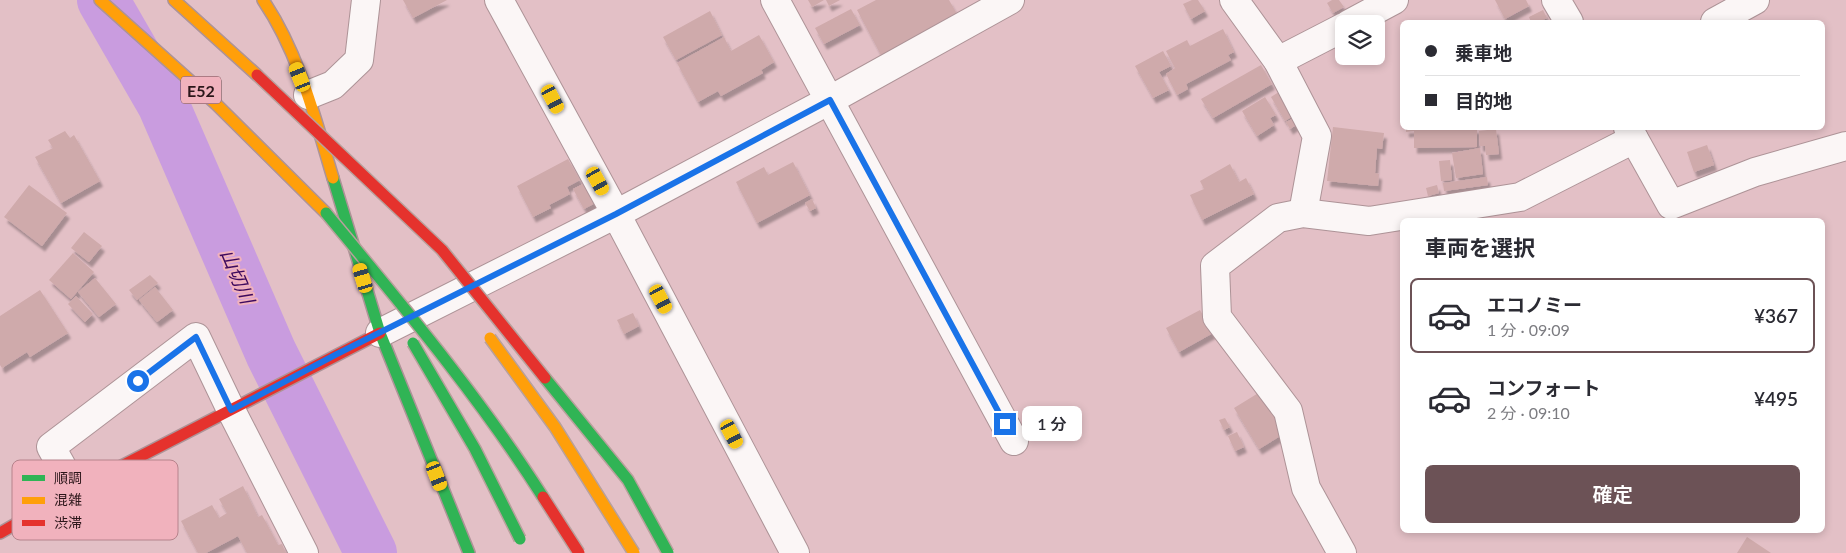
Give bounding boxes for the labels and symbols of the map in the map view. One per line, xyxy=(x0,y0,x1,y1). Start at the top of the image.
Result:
car xyxy=(287,60,312,94)
road number: E52 xyxy=(181,76,221,104)
car xyxy=(539,82,566,116)
car xyxy=(584,164,611,198)
water label: 山切川 xyxy=(216,245,261,309)
car xyxy=(351,261,374,295)
car xyxy=(647,282,674,316)
route start xyxy=(127,370,149,392)
callout: 1 分 xyxy=(1022,406,1082,442)
route end xyxy=(994,413,1016,435)
car xyxy=(718,417,745,451)
car xyxy=(424,459,449,493)
legend xyxy=(12,460,178,540)
text: 順調 xyxy=(54,469,82,486)
text: 混雑 xyxy=(54,491,82,508)
text: 渋滞 xyxy=(54,514,82,531)

